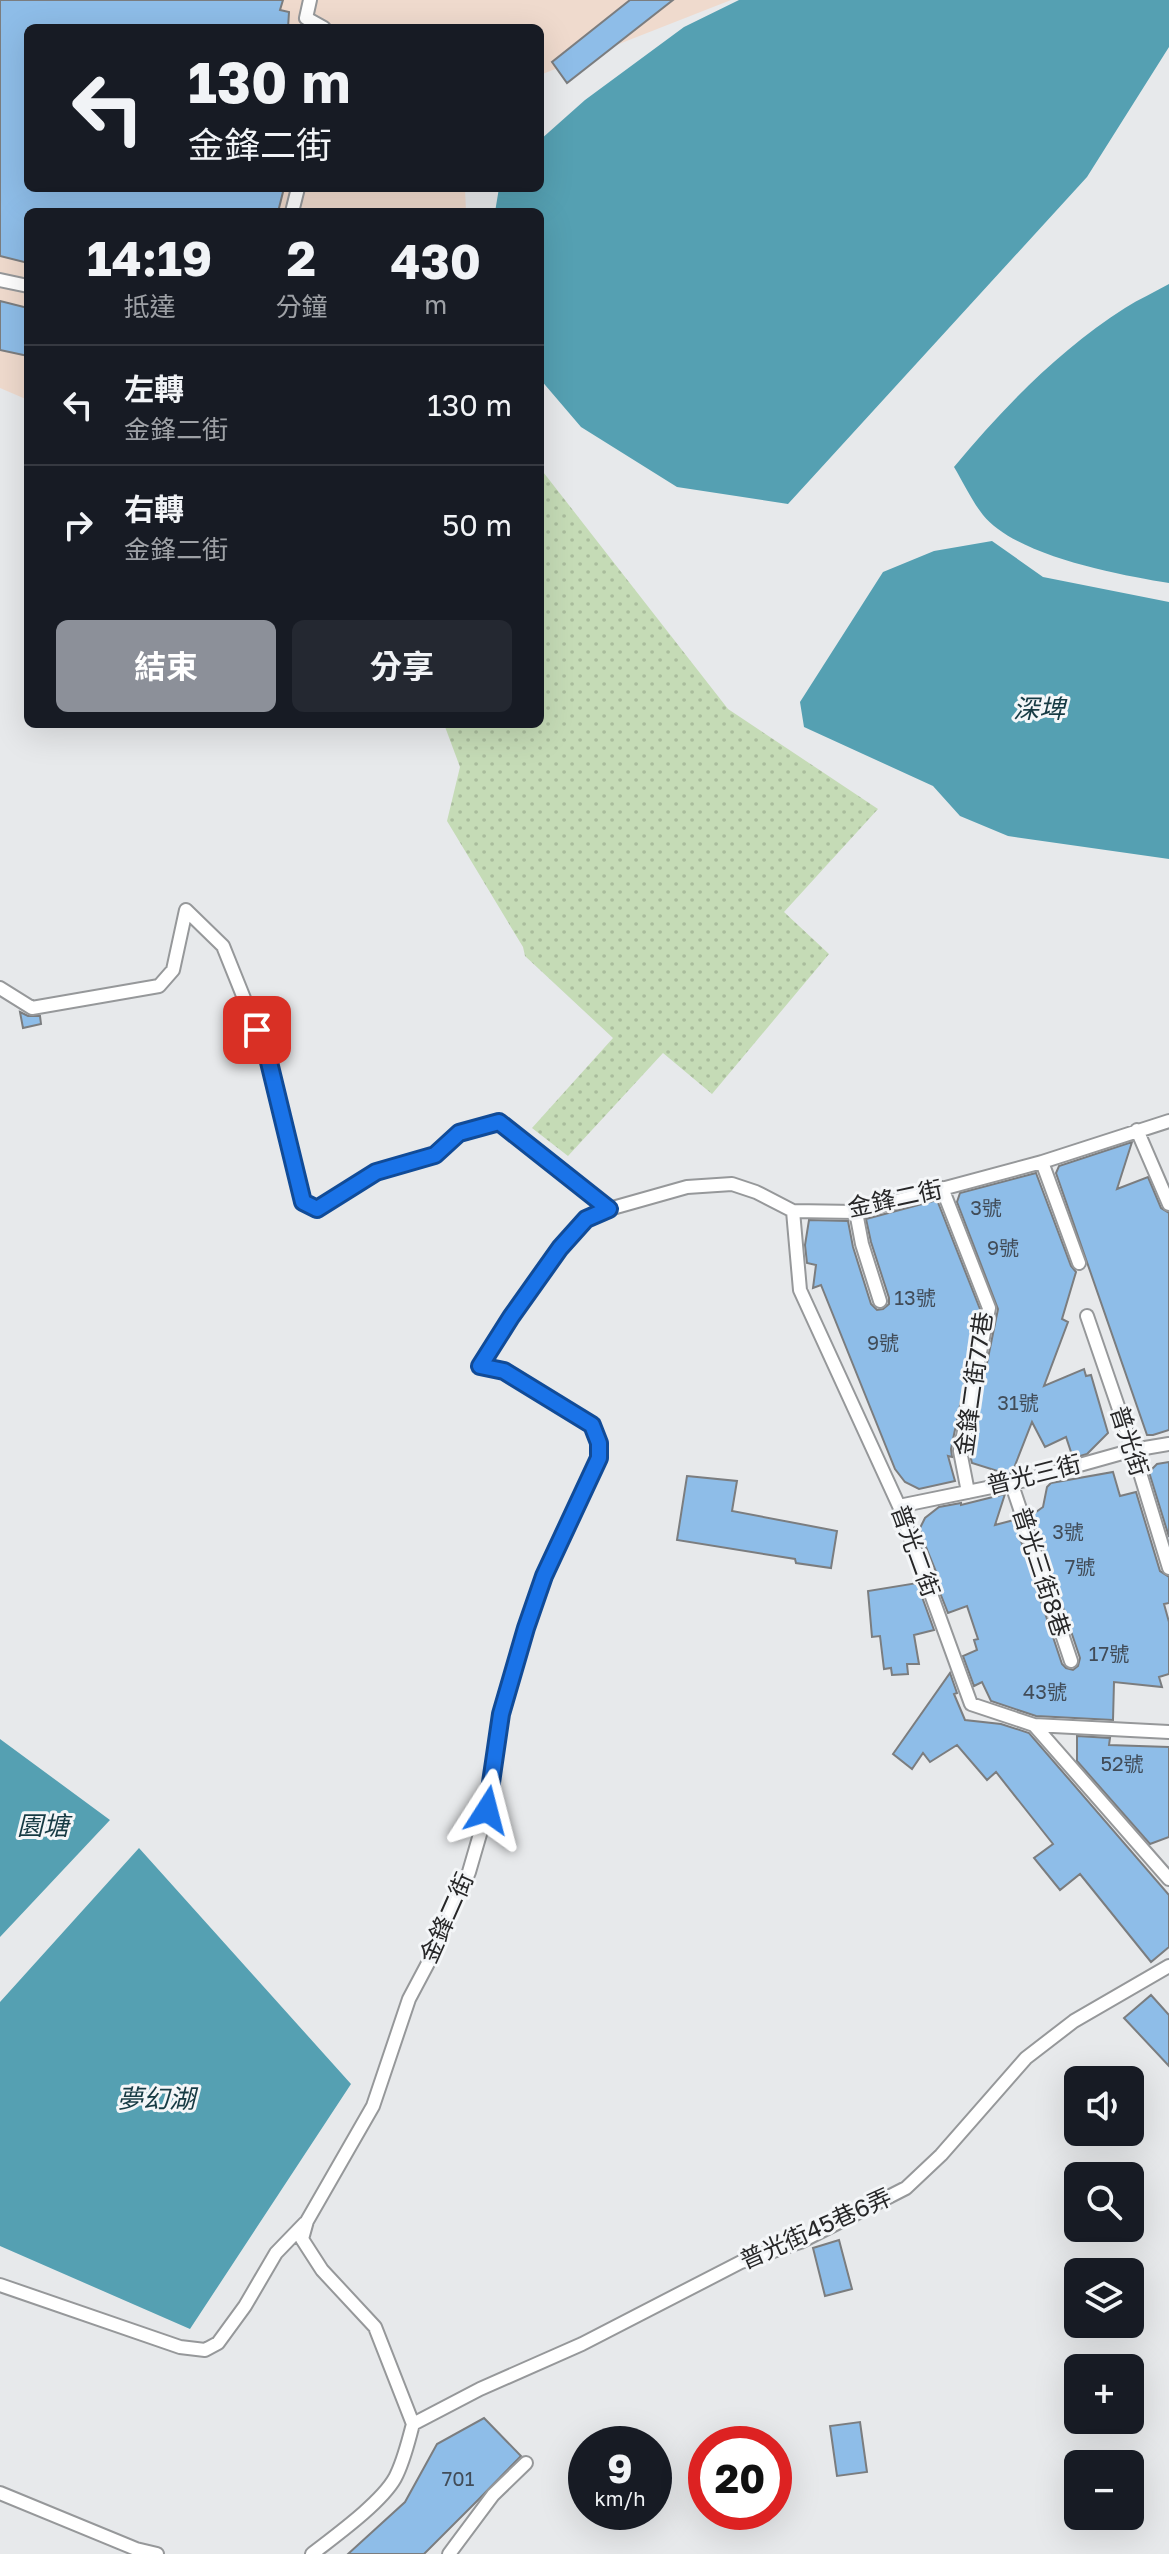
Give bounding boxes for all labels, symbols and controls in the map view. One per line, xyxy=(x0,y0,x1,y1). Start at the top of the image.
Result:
text: 130 m xyxy=(188,48,350,115)
icon: left xyxy=(56,56,160,160)
text: 金鋒二街 xyxy=(188,123,332,166)
text: 14:19 xyxy=(87,229,212,287)
text: 2 xyxy=(287,229,316,287)
text: 430 xyxy=(390,232,481,290)
text: m xyxy=(424,289,447,320)
text: 抵達 xyxy=(124,291,176,322)
text: 分鐘 xyxy=(275,291,327,322)
text: 左轉 xyxy=(124,371,184,407)
icon: left xyxy=(56,383,100,427)
text: 130 m xyxy=(427,387,512,423)
text: 金鋒二街 xyxy=(124,414,228,445)
text: 右轉 xyxy=(124,491,184,527)
icon: right xyxy=(56,503,100,547)
text: 50 m xyxy=(442,507,512,543)
text: 金鋒二街 xyxy=(124,534,228,565)
button: 結束 xyxy=(56,620,276,712)
button: 分享 xyxy=(292,620,512,712)
water label: 深埤 xyxy=(1013,693,1068,724)
pin xyxy=(223,996,291,1064)
icon: arrive xyxy=(235,1008,279,1052)
street label: 金鋒二街 xyxy=(845,1173,945,1222)
house number: 3號 xyxy=(970,1195,1002,1219)
house number: 9號 xyxy=(987,1235,1019,1259)
house number: 13號 xyxy=(894,1285,936,1309)
street label: 金鋒二街77巷 xyxy=(948,1310,997,1458)
house number: 9號 xyxy=(867,1330,899,1354)
house number: 31號 xyxy=(997,1390,1039,1414)
street label: 普光街 xyxy=(1106,1402,1155,1479)
street label: 普光三街 xyxy=(984,1448,1084,1499)
street label: 普光二街 xyxy=(886,1500,946,1601)
street label: 普光三街8巷 xyxy=(1008,1503,1077,1640)
house number: 3號 xyxy=(1052,1519,1084,1543)
house number: 7號 xyxy=(1065,1554,1095,1578)
house number: 17號 xyxy=(1089,1641,1129,1665)
house number: 43號 xyxy=(1023,1679,1067,1703)
house number: 52號 xyxy=(1100,1751,1144,1775)
position arrow xyxy=(445,1768,529,1852)
water label: 園塘 xyxy=(17,1810,73,1841)
street label: 金鋒二街 xyxy=(413,1868,478,1967)
map controls xyxy=(1064,2066,1144,2530)
button: sound xyxy=(1064,2066,1144,2146)
water label: 夢幻湖 xyxy=(117,2083,199,2114)
button: search xyxy=(1064,2162,1144,2242)
street label: 普光街45巷6弄 xyxy=(735,2181,896,2274)
button: layers xyxy=(1064,2258,1144,2338)
button: + xyxy=(1064,2354,1144,2434)
speed limit sign: 20 xyxy=(688,2426,792,2530)
text: 9 xyxy=(607,2444,633,2492)
button: − xyxy=(1064,2450,1144,2530)
house number: 701 xyxy=(442,2466,475,2490)
text: km/h xyxy=(595,2486,645,2510)

